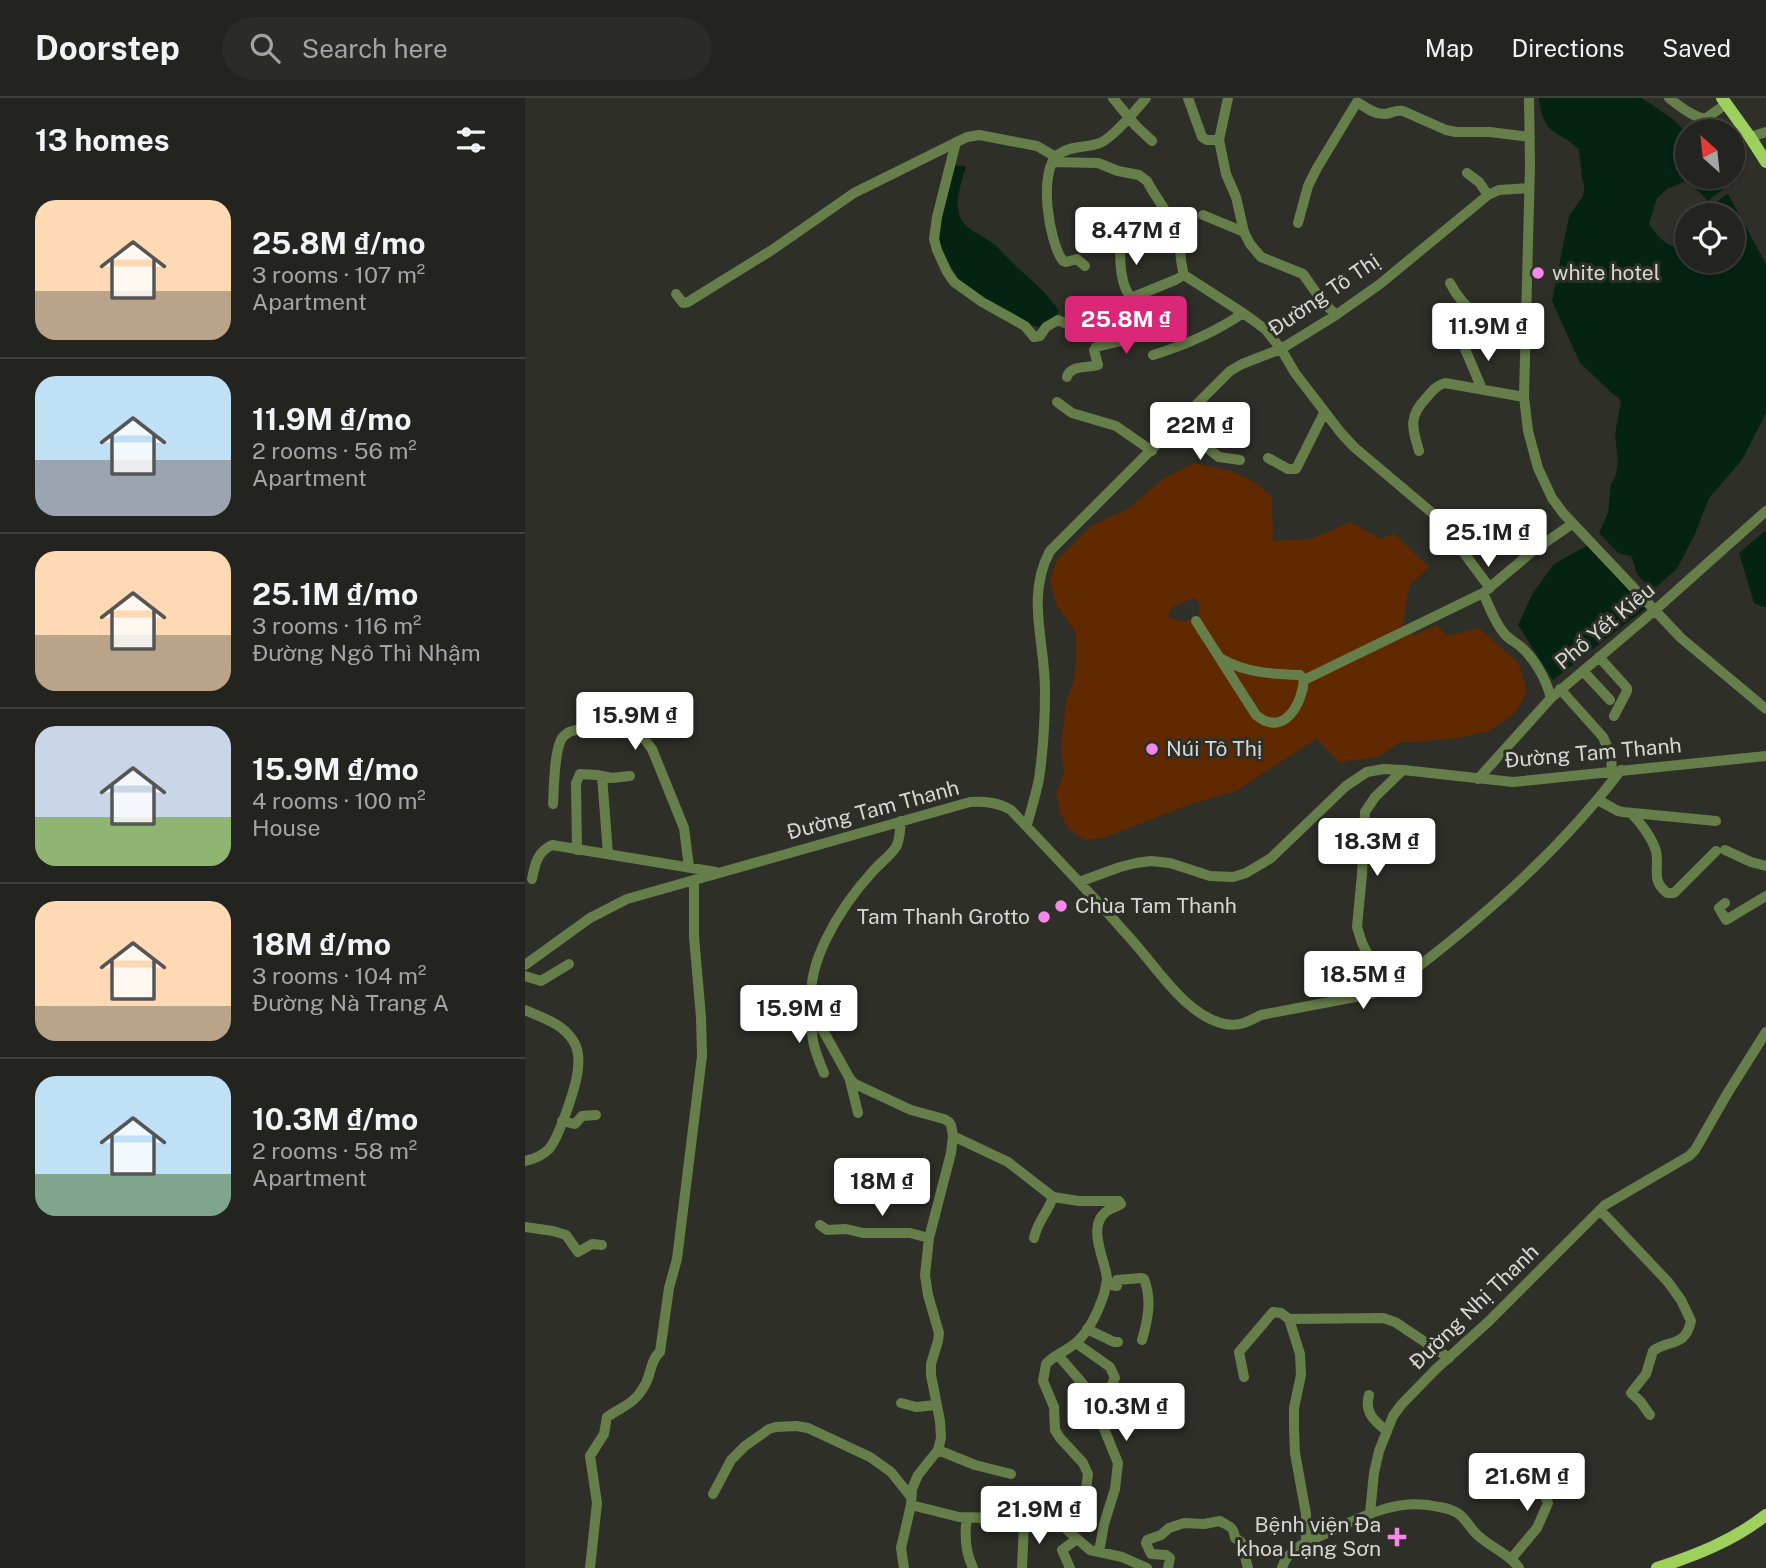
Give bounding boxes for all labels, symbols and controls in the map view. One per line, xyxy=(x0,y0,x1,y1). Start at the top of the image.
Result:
search box xyxy=(222,17,712,80)
text: Doorstep xyxy=(35,29,180,67)
icon: search xyxy=(246,29,284,67)
text: Search here xyxy=(302,33,448,64)
text: Map xyxy=(1425,34,1474,62)
text: Directions xyxy=(1512,34,1624,62)
text: Saved xyxy=(1662,34,1731,62)
north arrow xyxy=(1675,119,1745,189)
map controls xyxy=(1675,119,1745,273)
icon: filters xyxy=(452,121,490,159)
text: 13 homes xyxy=(35,122,170,158)
button: locate xyxy=(1675,203,1745,273)
pin: 8.47M ₫ xyxy=(1071,208,1201,267)
text: 8.47M ₫ xyxy=(1091,216,1181,243)
text: 25.8M ₫/mo xyxy=(252,225,425,261)
icon: home xyxy=(91,228,175,312)
street label: Đường Tô Thị xyxy=(1263,248,1384,341)
place label: white hotel xyxy=(1552,260,1660,285)
text: 3 rooms · 107 m² xyxy=(252,261,425,288)
marker: white hotel xyxy=(1530,265,1546,281)
text: Apartment xyxy=(252,288,367,315)
pin: 25.8M ₫ xyxy=(1061,296,1191,356)
pin: 11.9M ₫ xyxy=(1423,303,1553,363)
text: 25.8M ₫ xyxy=(1081,305,1171,332)
text: 11.9M ₫ xyxy=(1448,312,1528,339)
text: 11.9M ₫/mo xyxy=(252,401,411,437)
pin: 22M ₫ xyxy=(1151,402,1249,462)
icon: home xyxy=(91,404,175,488)
text: 22M ₫ xyxy=(1166,411,1234,438)
text: 2 rooms · 56 m² xyxy=(252,437,417,464)
text: Apartment xyxy=(252,464,367,491)
pin: 25.1M ₫ xyxy=(1423,510,1553,569)
text: 25.1M ₫ xyxy=(1446,518,1530,545)
text: 25.1M ₫/mo xyxy=(252,576,418,612)
street label: Phố Yết Kiêu xyxy=(1550,577,1659,674)
icon: home xyxy=(91,579,175,663)
text: 3 rooms · 116 m² xyxy=(252,612,422,639)
text: Đường Ngô Thì Nhậm xyxy=(252,639,481,666)
pin: 15.9M ₫ xyxy=(570,692,700,752)
text: 15.9M ₫ xyxy=(592,701,678,728)
street label: Đường Tam Thanh xyxy=(1503,732,1682,773)
place label: Núi Tô Thị xyxy=(1166,736,1262,761)
marker: Núi Tô Thị xyxy=(1144,741,1160,757)
text: 15.9M ₫/mo xyxy=(252,751,419,787)
icon: home xyxy=(91,754,175,838)
street label: Đường Tam Thanh xyxy=(784,774,962,845)
text: 4 rooms · 100 m² xyxy=(252,787,426,814)
text: House xyxy=(252,814,320,841)
pin: 18.3M ₫ xyxy=(1312,818,1442,878)
text: 18.3M ₫ xyxy=(1334,827,1420,854)
place label: Chùa Tam Thanh xyxy=(1075,893,1237,918)
marker: Chùa Tam Thanh xyxy=(1053,898,1069,914)
place label: Tam Thanh Grotto xyxy=(857,904,1030,929)
marker: Tam Thanh Grotto xyxy=(1036,909,1052,925)
text: 18M ₫/mo xyxy=(252,926,391,962)
icon: home xyxy=(91,929,175,1013)
pin: 18.5M ₫ xyxy=(1298,951,1428,1011)
text: 18.5M ₫ xyxy=(1320,960,1406,987)
text: 3 rooms · 104 m² xyxy=(252,962,426,989)
pin: 15.9M ₫ xyxy=(734,986,864,1045)
text: Đường Nà Trang A xyxy=(252,989,449,1016)
text: 15.9M ₫ xyxy=(756,994,842,1021)
text: 10.3M ₫/mo xyxy=(252,1101,418,1137)
icon: home xyxy=(91,1104,175,1188)
text: 2 rooms · 58 m² xyxy=(252,1137,417,1164)
pin: 18M ₫ xyxy=(833,1158,931,1218)
text: Apartment xyxy=(252,1164,367,1191)
text: 18M ₫ xyxy=(850,1167,914,1194)
street label: Đường Nhị Thanh xyxy=(1404,1239,1543,1375)
pin: 10.3M ₫ xyxy=(1061,1384,1191,1443)
text: 10.3M ₫ xyxy=(1084,1392,1168,1419)
pin: 21.6M ₫ xyxy=(1462,1454,1592,1513)
text: 21.6M ₫ xyxy=(1485,1462,1569,1489)
pin: 21.9M ₫ xyxy=(974,1486,1104,1546)
text: 21.9M ₫ xyxy=(997,1495,1081,1522)
place label: Bệnh viện Đa khoa Lạng Sơn xyxy=(1236,1512,1381,1561)
marker: Bệnh viện Đa khoa Lạng Sơn xyxy=(1387,1527,1407,1547)

